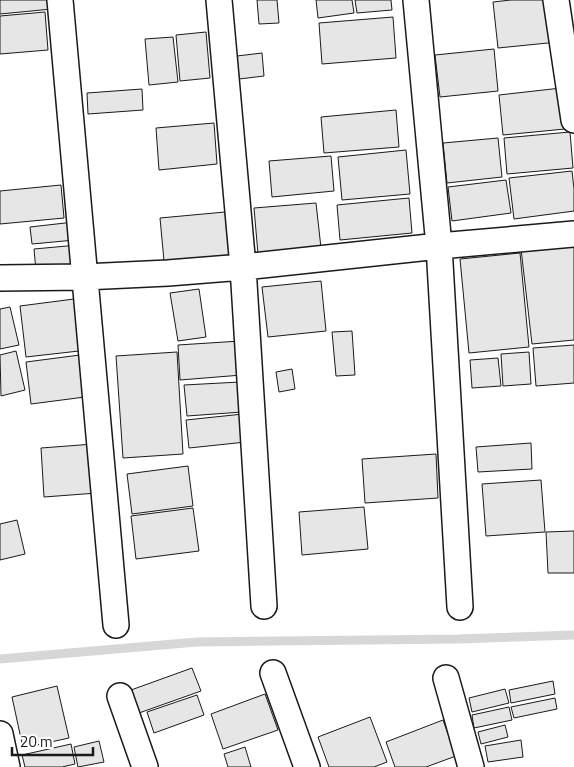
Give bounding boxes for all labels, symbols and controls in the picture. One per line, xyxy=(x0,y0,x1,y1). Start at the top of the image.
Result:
scale bar xyxy=(12,724,94,756)
text: 20 m xyxy=(20,730,53,753)

